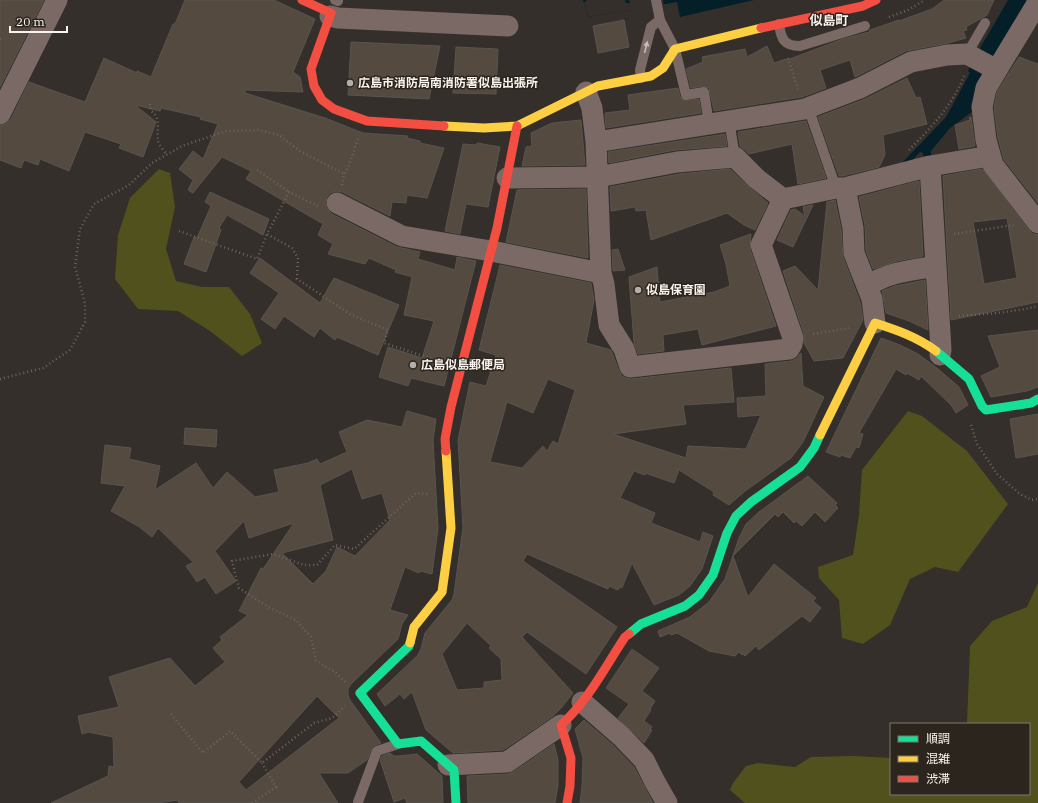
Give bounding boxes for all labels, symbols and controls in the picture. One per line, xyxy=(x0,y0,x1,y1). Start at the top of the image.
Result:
scale bar xyxy=(10,8,67,34)
district label: 似島町 xyxy=(809,12,849,29)
text: 20 m xyxy=(16,14,45,29)
one-way arrow xyxy=(643,41,649,53)
place label: 広島市消防局南消防署似島出張所 xyxy=(358,75,538,90)
marker: 広島市消防局南消防署似島出張所 xyxy=(345,78,355,88)
place label: 似島保育園 xyxy=(646,282,706,297)
marker: 似島保育園 xyxy=(633,285,643,295)
place label: 広島似島郵便局 xyxy=(421,357,505,372)
marker: 広島似島郵便局 xyxy=(408,360,418,370)
legend xyxy=(890,723,1030,795)
text: 順調 xyxy=(926,731,950,746)
text: 混雑 xyxy=(926,751,950,766)
text: 渋滞 xyxy=(926,771,950,786)

